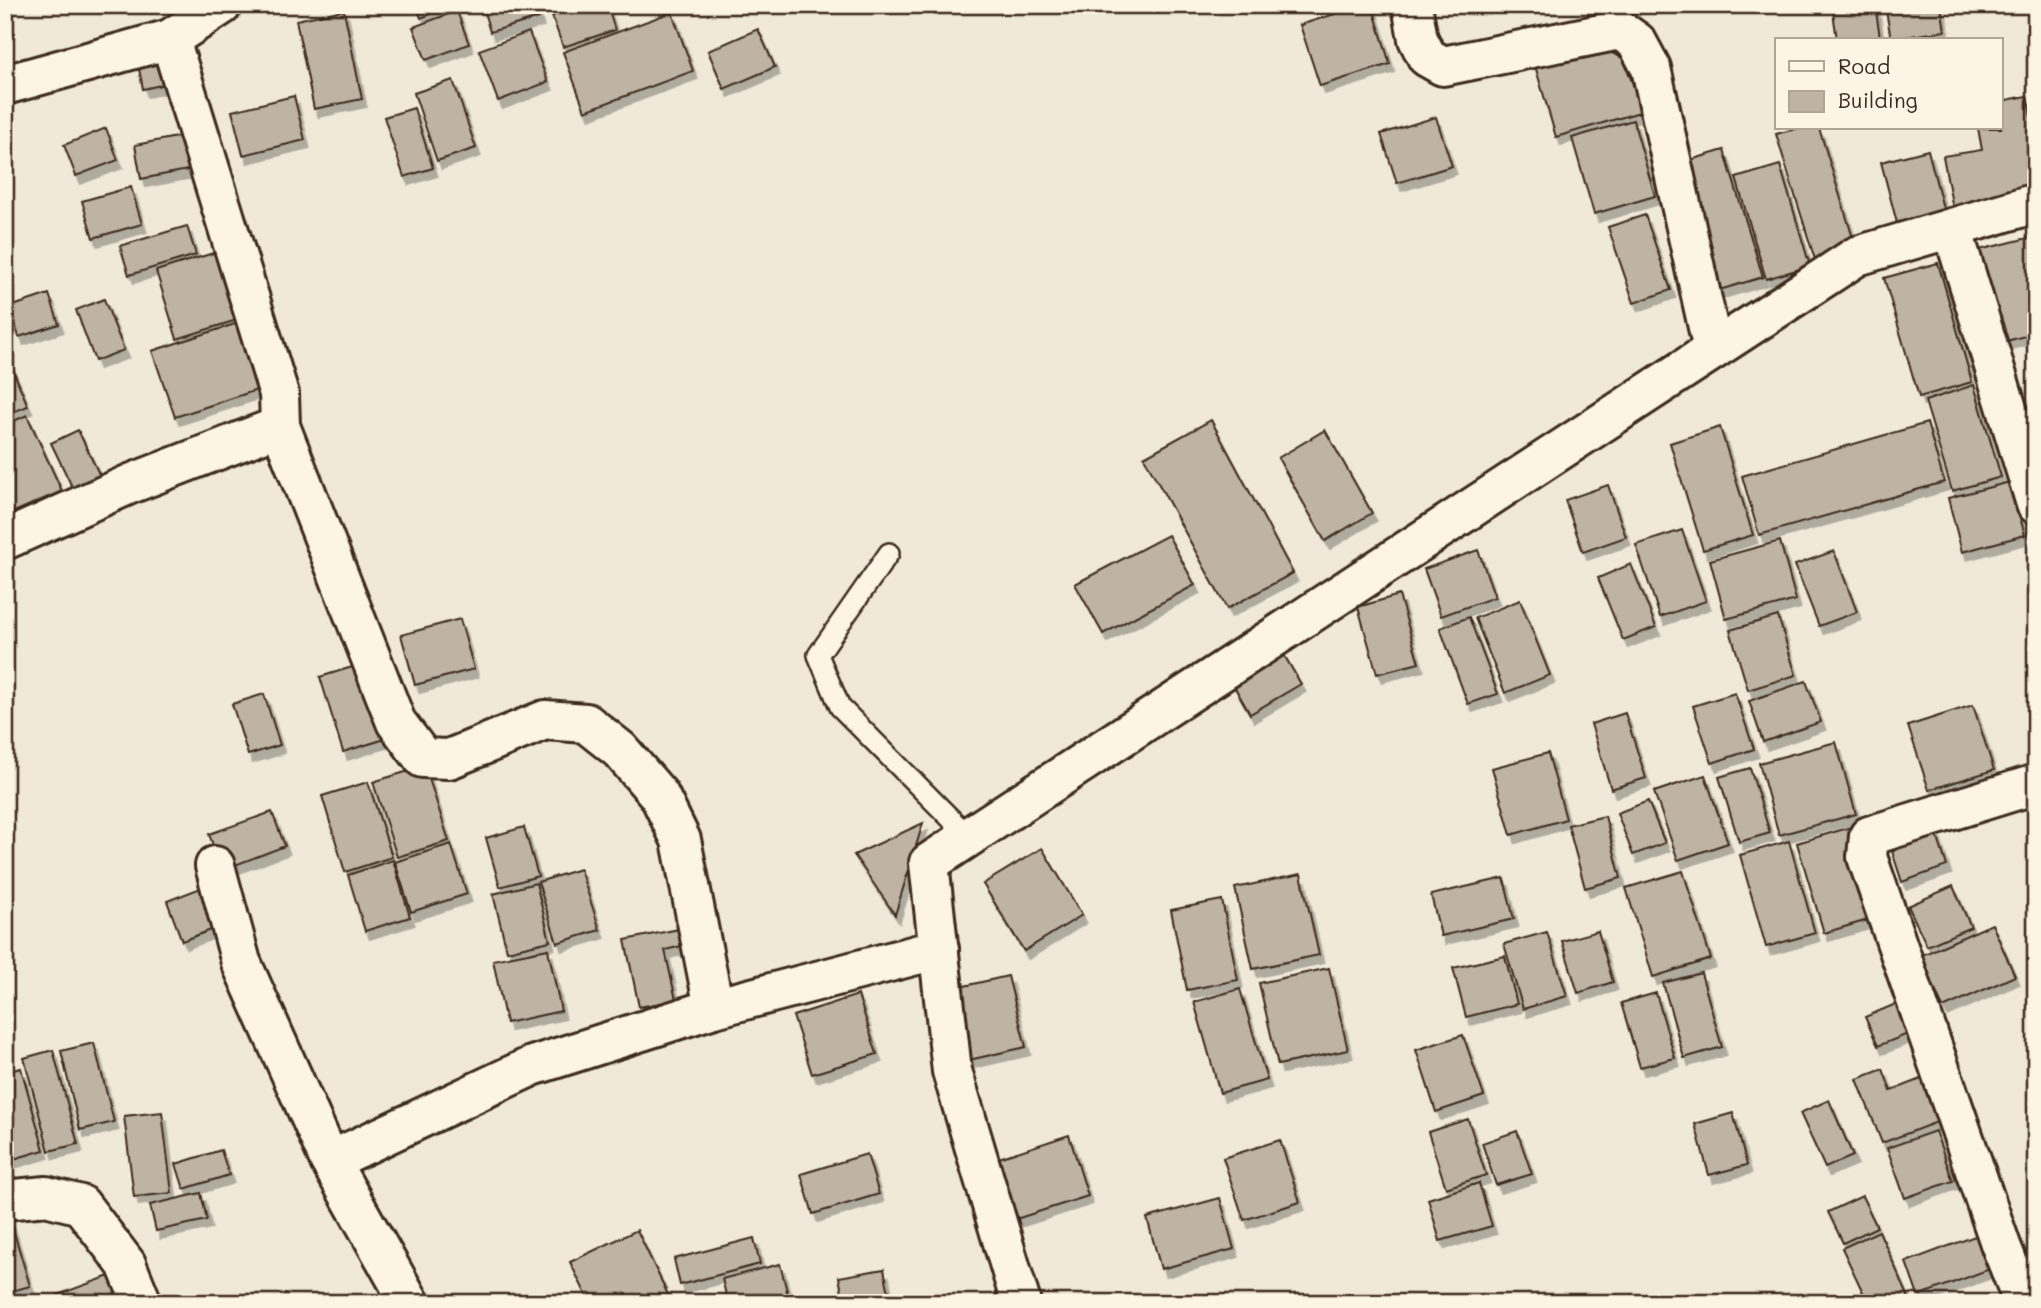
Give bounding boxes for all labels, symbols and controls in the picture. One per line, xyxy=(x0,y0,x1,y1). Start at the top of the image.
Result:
legend xyxy=(1775,38,2002,130)
text: Road xyxy=(1838,52,1890,79)
text: Building xyxy=(1838,86,1918,113)

